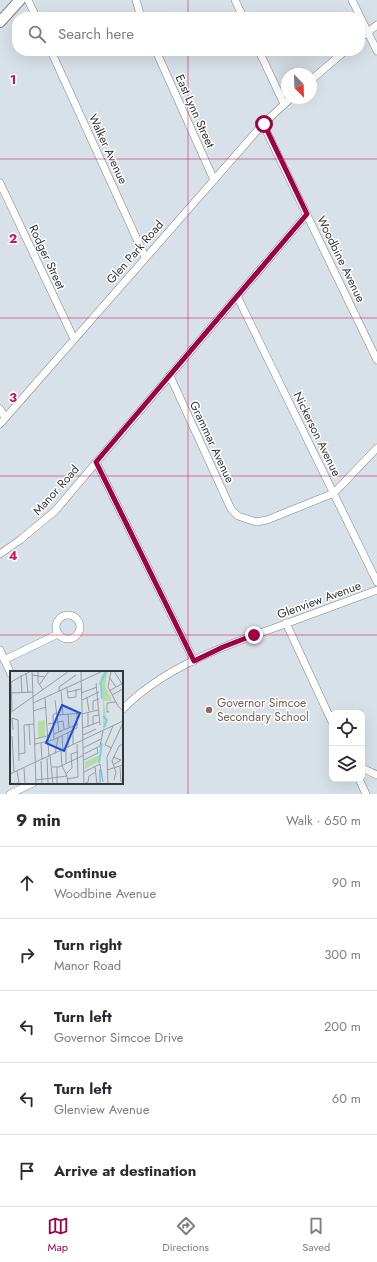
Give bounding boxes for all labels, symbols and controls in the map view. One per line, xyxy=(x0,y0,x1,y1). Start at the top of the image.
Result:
search box xyxy=(12,12,365,56)
icon: search xyxy=(26,23,48,45)
text: Search here xyxy=(58,23,134,45)
north arrow xyxy=(281,68,317,104)
text: 1 xyxy=(10,70,16,89)
street label: East Lynn Street xyxy=(171,71,219,151)
street label: Walker Avenue xyxy=(84,111,132,187)
route start xyxy=(255,115,273,133)
street label: Woodbine Avenue xyxy=(312,213,370,305)
street label: Glen Park Road xyxy=(102,216,168,288)
street label: Rodger Street xyxy=(24,222,70,292)
text: 2 xyxy=(9,229,17,248)
text: 3 xyxy=(9,388,17,407)
street label: Nickerson Avenue xyxy=(289,389,345,479)
street label: Grammar Avenue xyxy=(185,398,239,486)
street label: Manor Road xyxy=(29,461,83,519)
text: 4 xyxy=(8,546,18,565)
street label: Glenview Avenue xyxy=(275,576,363,624)
route end xyxy=(245,626,263,644)
inset map xyxy=(10,671,123,784)
place label: Governor Simcoe Secondary School xyxy=(217,694,309,726)
marker: Governor Simcoe Secondary School xyxy=(204,705,214,715)
map controls xyxy=(329,710,365,782)
button: locate xyxy=(329,710,365,746)
button: layers xyxy=(329,746,365,782)
text: 9 min xyxy=(16,808,61,832)
text: Walk · 650 m xyxy=(286,811,361,830)
text: Continue xyxy=(54,862,117,884)
icon: ahead xyxy=(16,872,38,894)
text: 90 m xyxy=(332,873,361,892)
text: Woodbine Avenue xyxy=(54,884,156,903)
text: Turn right xyxy=(54,934,122,956)
icon: right xyxy=(16,944,38,966)
text: 300 m xyxy=(324,945,361,964)
text: Manor Road xyxy=(54,956,121,975)
text: Turn left xyxy=(54,1006,112,1028)
icon: left xyxy=(16,1016,38,1038)
text: 200 m xyxy=(324,1017,361,1036)
text: Governor Simcoe Drive xyxy=(54,1028,183,1047)
text: Turn left xyxy=(54,1078,112,1100)
icon: left xyxy=(16,1088,38,1110)
text: 60 m xyxy=(332,1089,361,1108)
text: Glenview Avenue xyxy=(54,1100,149,1119)
icon: arrive xyxy=(16,1160,38,1182)
text: Arrive at destination xyxy=(54,1160,196,1182)
tab: Map xyxy=(47,1215,69,1255)
tab: Directions xyxy=(162,1215,209,1255)
tab: Saved xyxy=(302,1215,330,1255)

